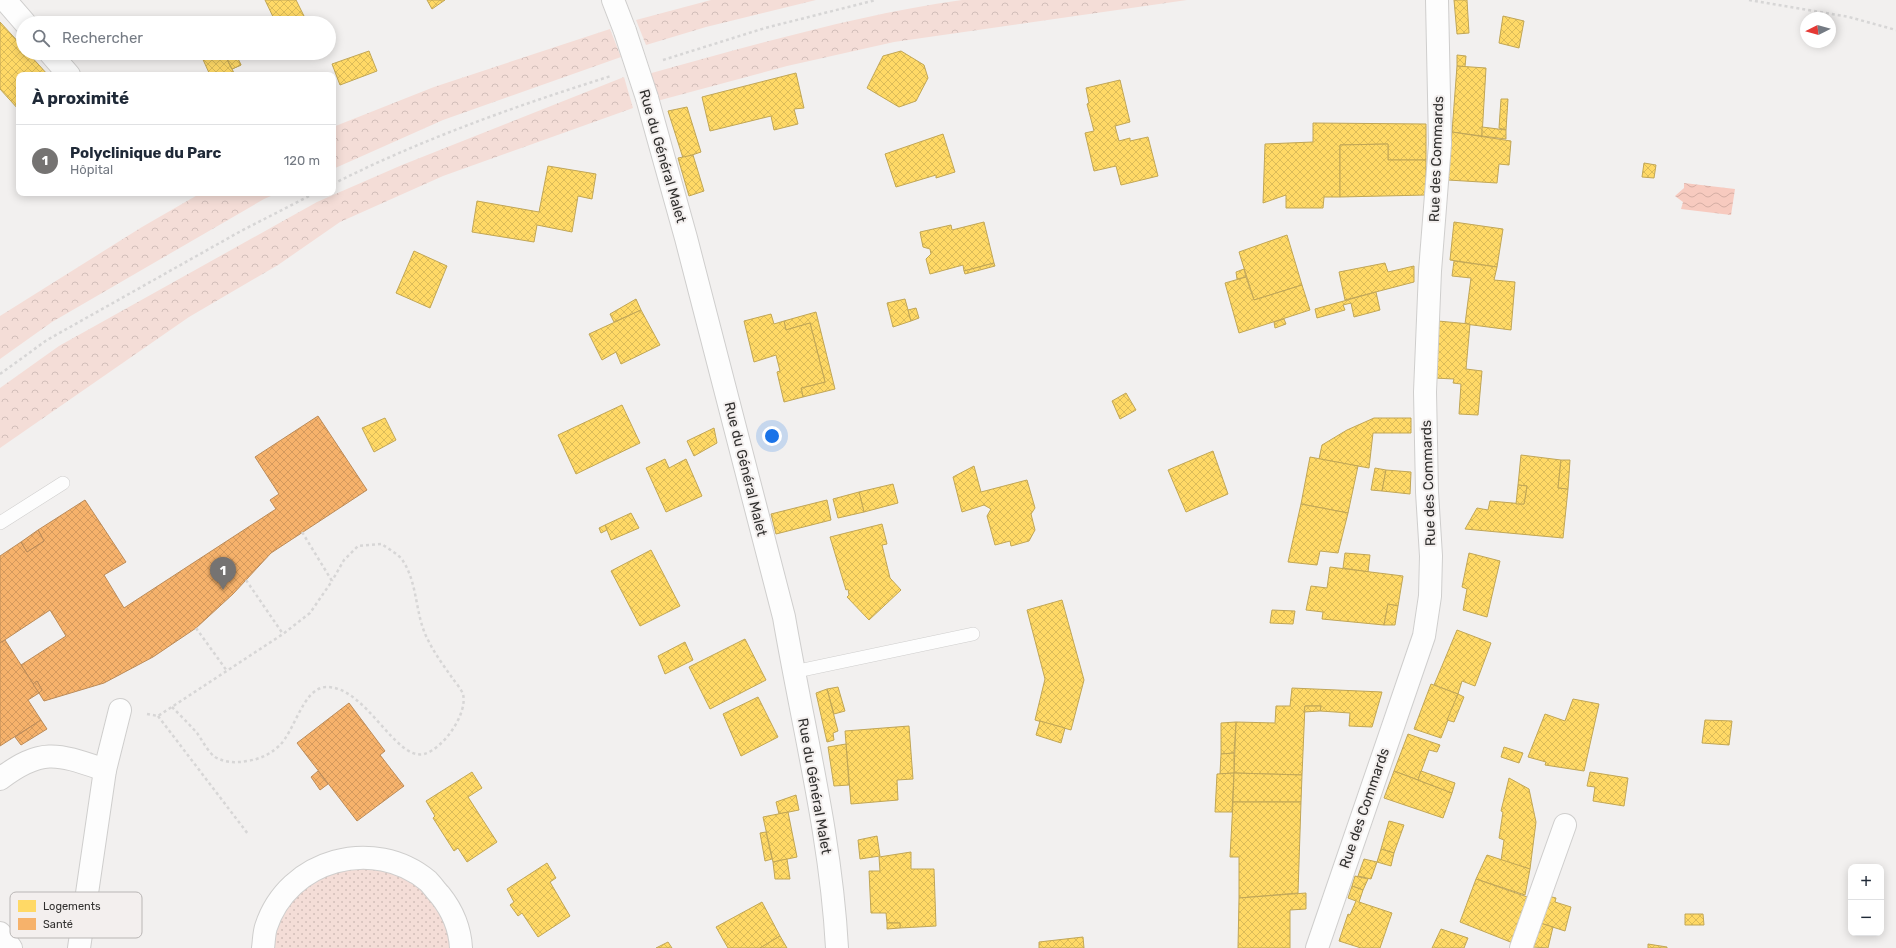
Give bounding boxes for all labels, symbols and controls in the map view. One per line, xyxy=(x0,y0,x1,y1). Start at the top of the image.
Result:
north arrow xyxy=(1800,12,1836,48)
search box xyxy=(16,16,336,60)
icon: search xyxy=(30,27,52,49)
text: Rechercher xyxy=(62,29,143,47)
street label: Rue du Général Malet xyxy=(635,87,690,225)
text: À proximité xyxy=(32,88,129,108)
street label: Rue des Commards xyxy=(1426,96,1447,222)
text: Polyclinique du Parc xyxy=(70,144,221,162)
text: 1 xyxy=(42,153,48,168)
text: 120 m xyxy=(284,153,320,168)
text: Hôpital xyxy=(70,162,113,177)
street label: Rue du Général Malet xyxy=(721,400,771,539)
street label: Rue des Commards xyxy=(1418,420,1439,546)
your location xyxy=(762,426,782,446)
pin: 1 xyxy=(210,557,236,590)
street label: Rue du Général Malet xyxy=(794,717,835,856)
street label: Rue des Commards xyxy=(1336,746,1393,871)
map controls xyxy=(1848,864,1884,936)
button: + xyxy=(1848,864,1884,900)
legend xyxy=(10,892,142,938)
text: Logements xyxy=(43,900,101,913)
button: − xyxy=(1848,900,1884,936)
text: Santé xyxy=(43,918,73,931)

